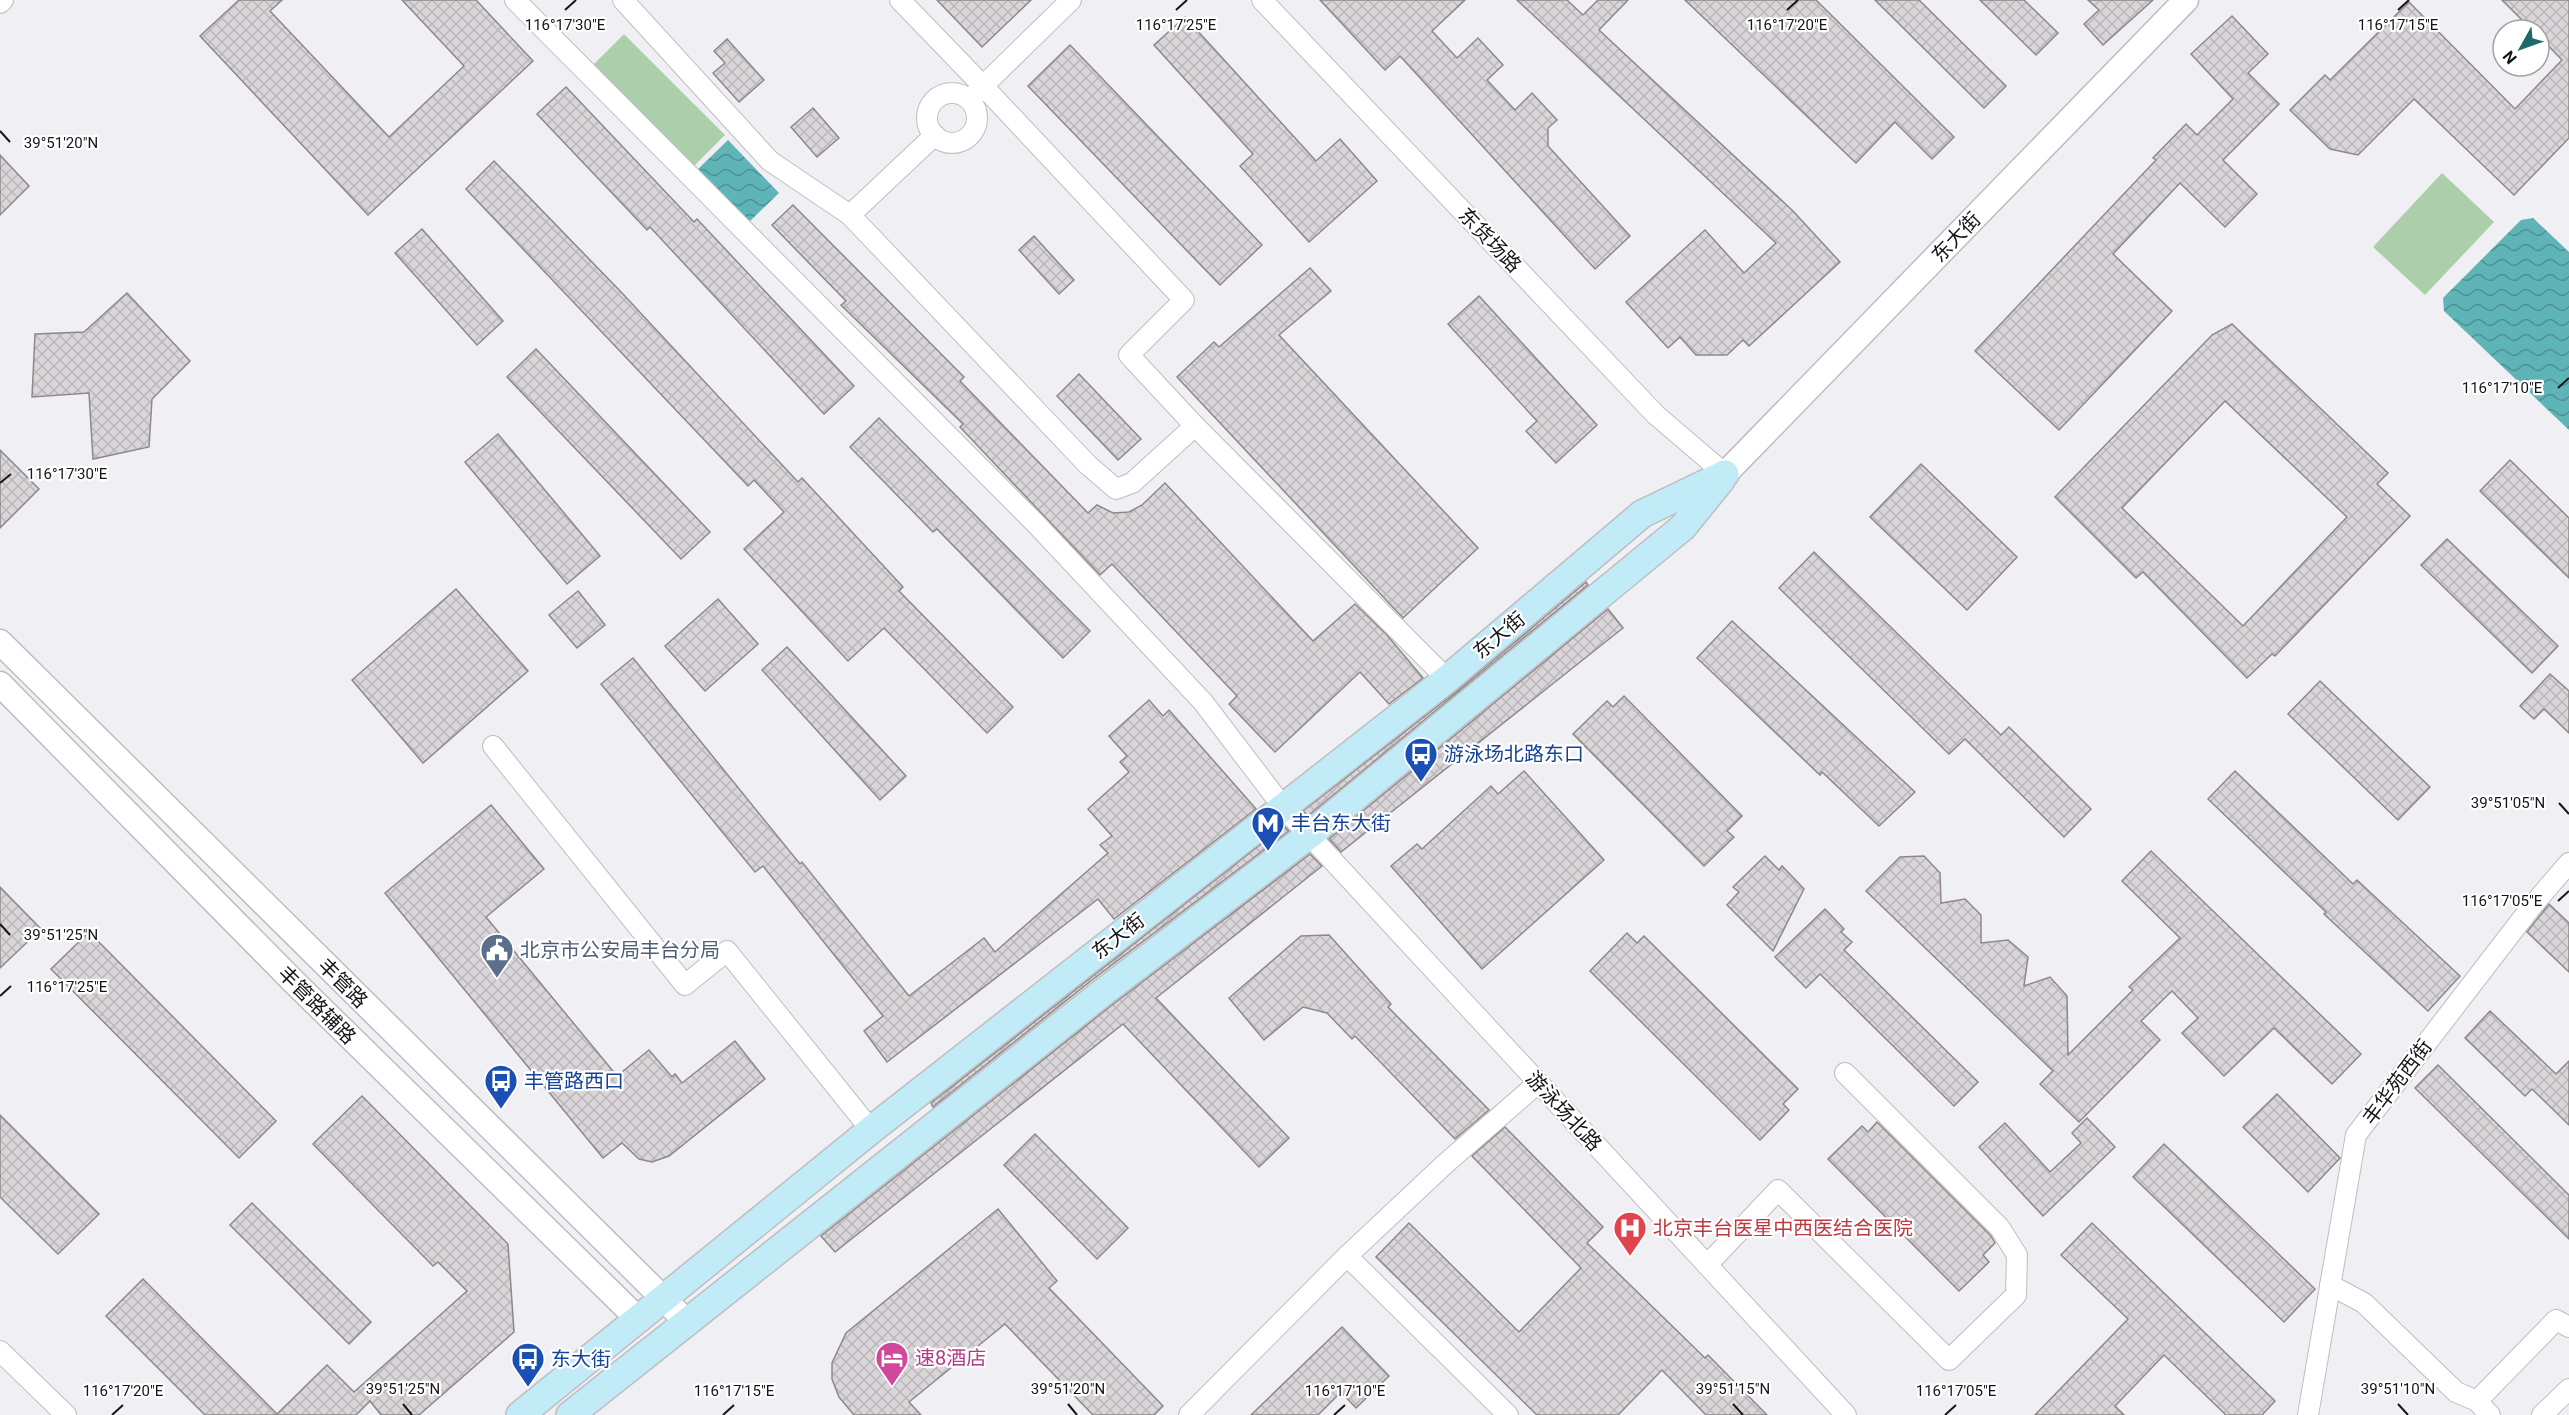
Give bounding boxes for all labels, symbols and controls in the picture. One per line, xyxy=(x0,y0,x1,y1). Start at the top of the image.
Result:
text: 116°17'30"E xyxy=(525,16,606,34)
text: 116°17'25"E xyxy=(1136,16,1217,34)
text: 116°17'20"E xyxy=(1747,16,1828,34)
text: 116°17'15"E xyxy=(2358,16,2439,34)
north arrow xyxy=(2491,18,2551,78)
text: N xyxy=(2499,47,2521,68)
text: 39°51'20"N xyxy=(24,134,98,152)
street label: 东货场路 xyxy=(1454,203,1526,277)
street label: 东大街 xyxy=(1927,207,1985,267)
text: 116°17'10"E xyxy=(2462,379,2543,397)
text: 116°17'30"E xyxy=(27,465,108,483)
street label: 东大街 xyxy=(1468,607,1530,663)
bus stop icon: 游泳场北路东口 xyxy=(1403,736,1439,783)
place label: 游泳场北路东口 xyxy=(1444,742,1584,766)
text: 39°51'05"N xyxy=(2471,794,2545,812)
metro station icon: 丰台东大街 xyxy=(1250,805,1286,852)
place label: 丰台东大街 xyxy=(1291,811,1391,835)
text: 116°17'05"E xyxy=(2462,892,2543,910)
street label: 东大街 xyxy=(1087,908,1149,964)
text: 39°51'25"N xyxy=(24,926,98,944)
public building icon: 北京市公安局丰台分局 xyxy=(479,932,515,979)
place label: 北京市公安局丰台分局 xyxy=(520,938,720,962)
street label: 丰管路 xyxy=(313,953,373,1013)
street label: 丰管路辅路 xyxy=(273,961,361,1049)
text: 116°17'25"E xyxy=(27,978,108,996)
street label: 丰华苑西街 xyxy=(2357,1035,2437,1129)
bus stop icon: 丰管路西口 xyxy=(483,1063,519,1110)
street label: 游泳场北路 xyxy=(1521,1066,1607,1156)
place label: 丰管路西口 xyxy=(524,1069,624,1093)
hospital icon: 北京丰台医星中西医结合医院 xyxy=(1612,1210,1648,1257)
place label: 北京丰台医星中西医结合医院 xyxy=(1653,1216,1913,1240)
hotel icon: 速8酒店 xyxy=(874,1340,910,1387)
bus stop icon: 东大街 xyxy=(510,1341,546,1388)
place label: 速8酒店 xyxy=(915,1346,986,1370)
place label: 东大街 xyxy=(551,1347,611,1371)
text: 39°51'25"N xyxy=(366,1380,440,1398)
text: 39°51'20"N xyxy=(1031,1380,1105,1398)
text: 39°51'15"N xyxy=(1696,1380,1770,1398)
text: 39°51'10"N xyxy=(2361,1380,2435,1398)
text: 116°17'20"E xyxy=(83,1382,164,1400)
text: 116°17'15"E xyxy=(694,1382,775,1400)
text: 116°17'10"E xyxy=(1305,1382,1386,1400)
text: 116°17'05"E xyxy=(1916,1382,1997,1400)

